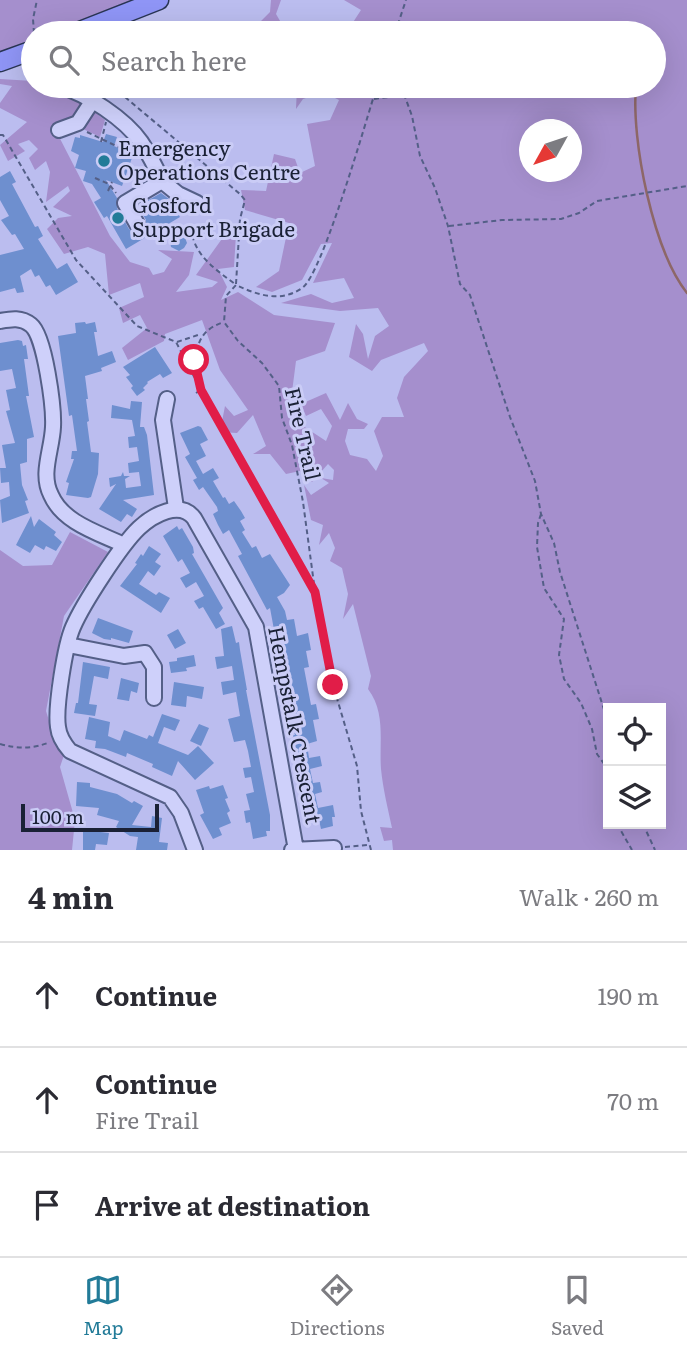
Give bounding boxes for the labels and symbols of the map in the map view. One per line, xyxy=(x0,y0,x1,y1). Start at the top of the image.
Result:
north arrow xyxy=(519,119,582,182)
place label: Emergency Operations Centre xyxy=(118,131,301,186)
marker: Emergency Operations Centre xyxy=(96,153,112,169)
place label: Gosford Support Brigade xyxy=(132,188,295,243)
marker: Gosford Support Brigade xyxy=(110,210,126,226)
route start xyxy=(178,344,209,375)
street label: Fire Trail xyxy=(279,384,330,483)
street label: Hempstalk Crescent xyxy=(262,623,331,827)
route end xyxy=(317,669,348,700)
scale bar xyxy=(21,801,159,833)

